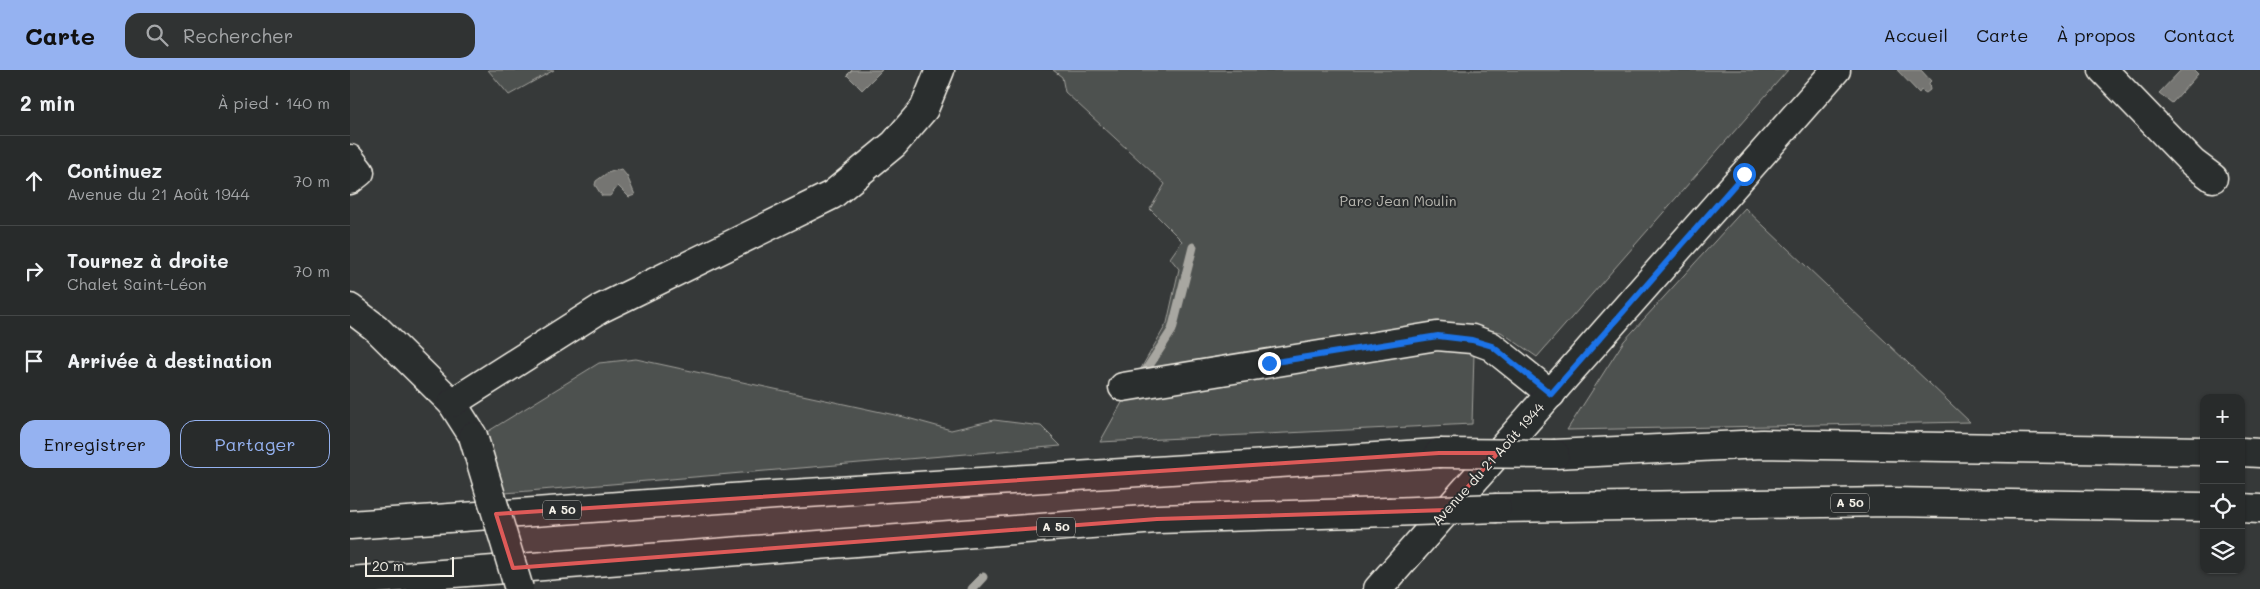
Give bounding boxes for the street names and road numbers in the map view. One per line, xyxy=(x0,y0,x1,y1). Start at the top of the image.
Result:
street label: Avenue du 21 Août 1944 xyxy=(1427,397,1549,529)
road number: A 50 xyxy=(1831,493,1869,512)
road number: A 50 xyxy=(543,500,581,520)
road number: A 50 xyxy=(1037,518,1075,537)

